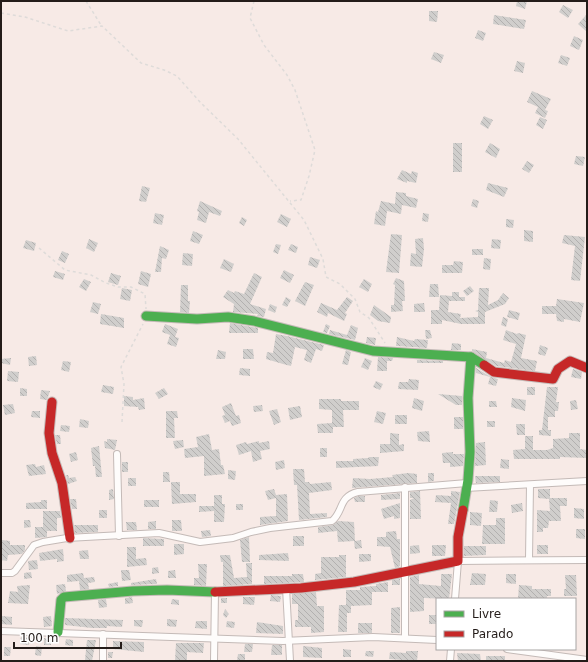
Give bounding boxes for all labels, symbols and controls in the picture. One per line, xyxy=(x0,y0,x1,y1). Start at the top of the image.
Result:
legend xyxy=(436,598,576,650)
text: Livre xyxy=(472,607,501,621)
scale bar xyxy=(14,624,121,650)
text: Parado xyxy=(472,627,513,641)
text: 100 m xyxy=(20,631,58,645)

